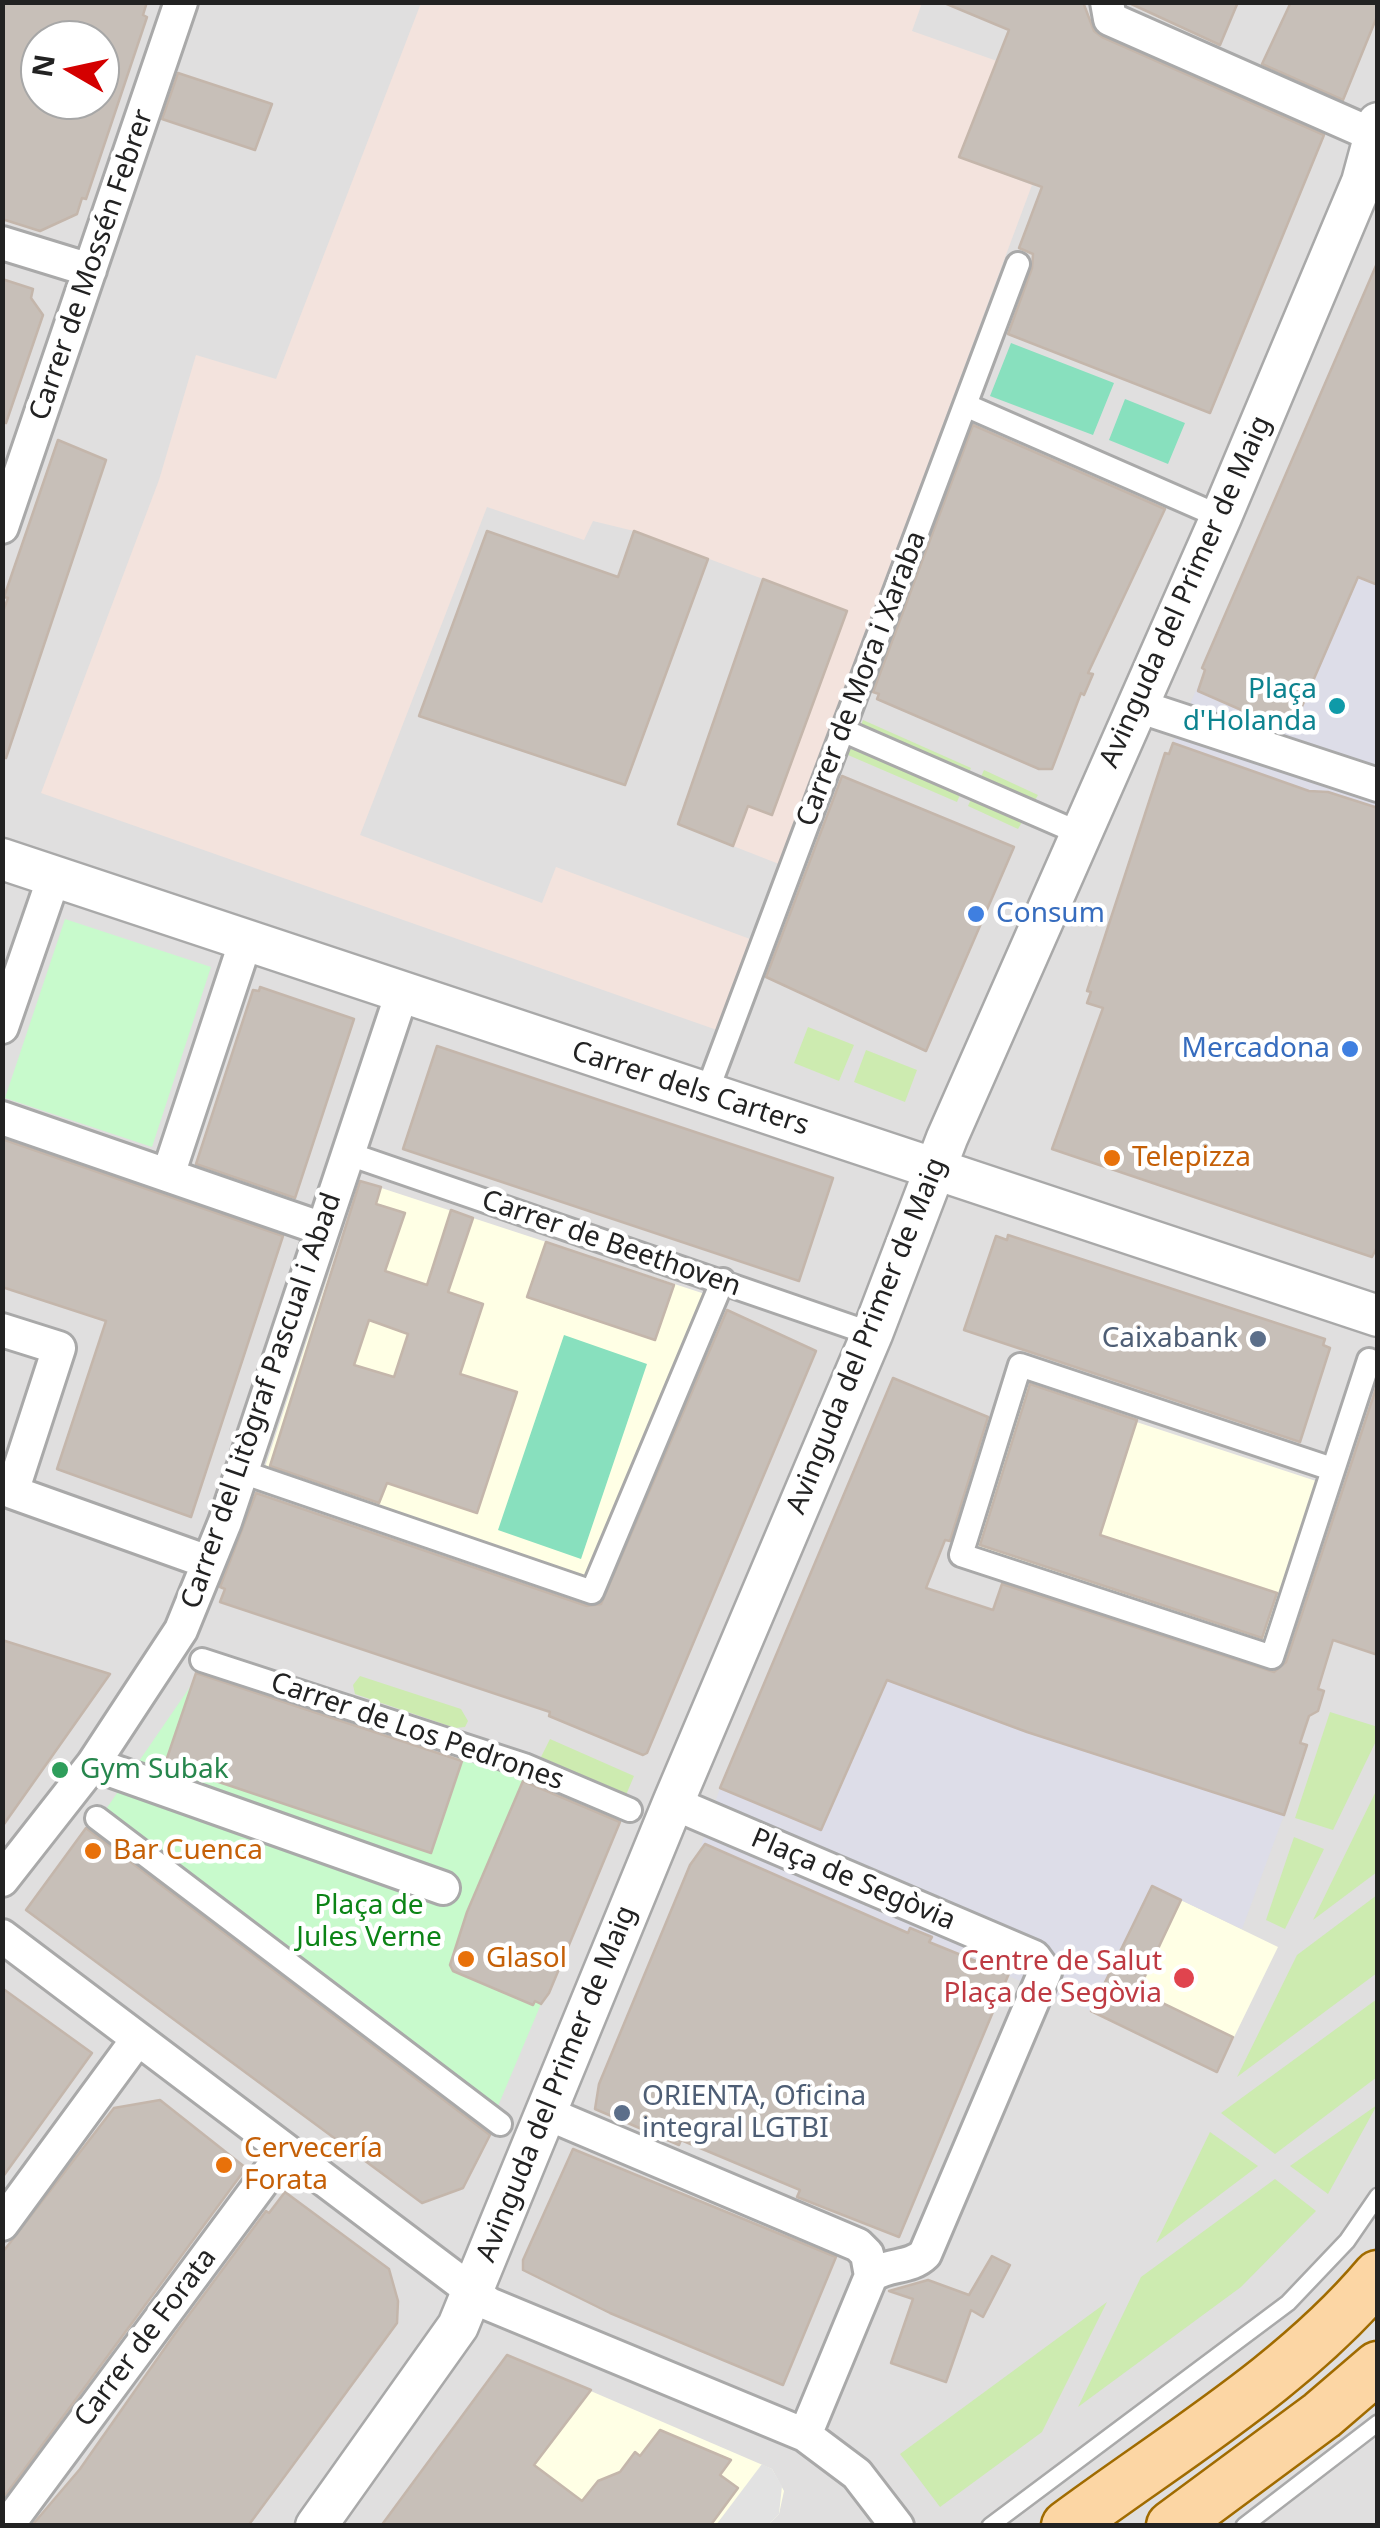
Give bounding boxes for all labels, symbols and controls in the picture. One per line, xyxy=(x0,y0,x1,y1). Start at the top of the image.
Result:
north arrow xyxy=(20,20,120,120)
text: N xyxy=(22,51,63,80)
street label: Carrer de Mossén Febrer xyxy=(23,105,161,425)
street label: Avinguda del Primer de Maig xyxy=(1093,411,1279,773)
street label: Carrer de Mora i Xaraba xyxy=(790,527,934,831)
place label: Plaça d'Holanda xyxy=(1183,673,1317,739)
marker: Plaça d'Holanda xyxy=(1326,695,1348,717)
place label: Consum xyxy=(996,897,1105,931)
marker: Consum xyxy=(965,903,987,925)
place label: Mercadona xyxy=(1181,1032,1330,1066)
street label: Carrer dels Carters xyxy=(567,1035,813,1143)
marker: Mercadona xyxy=(1339,1038,1361,1060)
place label: Telepizza xyxy=(1132,1141,1251,1175)
marker: Telepizza xyxy=(1101,1147,1123,1169)
street label: Avinguda del Primer de Maig xyxy=(780,1153,954,1519)
street label: Carrer de Beethoven xyxy=(477,1184,745,1304)
street label: Carrer del Litògraf Pascual i Abad xyxy=(175,1189,349,1613)
place label: Caixabank xyxy=(1102,1322,1238,1356)
marker: Caixabank xyxy=(1247,1328,1269,1350)
street label: Carrer de Los Pedrones xyxy=(266,1666,568,1798)
place label: Gym Subak xyxy=(80,1753,229,1787)
marker: Gym Subak xyxy=(49,1759,71,1781)
street label: Plaça de Segòvia xyxy=(746,1822,960,1938)
place label: Bar Cuenca xyxy=(113,1834,263,1868)
marker: Bar Cuenca xyxy=(82,1840,104,1862)
park label: Plaça de Jules Verne xyxy=(296,1889,442,1955)
street label: Avinguda del Primer de Maig xyxy=(470,1901,644,2267)
place label: Glasol xyxy=(486,1942,567,1976)
place label: Centre de Salut Plaça de Segòvia xyxy=(943,1945,1162,2011)
marker: Glasol xyxy=(455,1948,477,1970)
marker: Centre de Salut Plaça de Segòvia xyxy=(1171,1965,1197,1991)
place label: ORIENTA, Oficina integral LGTBI xyxy=(642,2080,866,2146)
marker: ORIENTA, Oficina integral LGTBI xyxy=(611,2102,633,2124)
place label: Cervecería Forata xyxy=(244,2132,383,2198)
marker: Cervecería Forata xyxy=(213,2154,235,2176)
street label: Carrer de Forata xyxy=(68,2242,224,2434)

